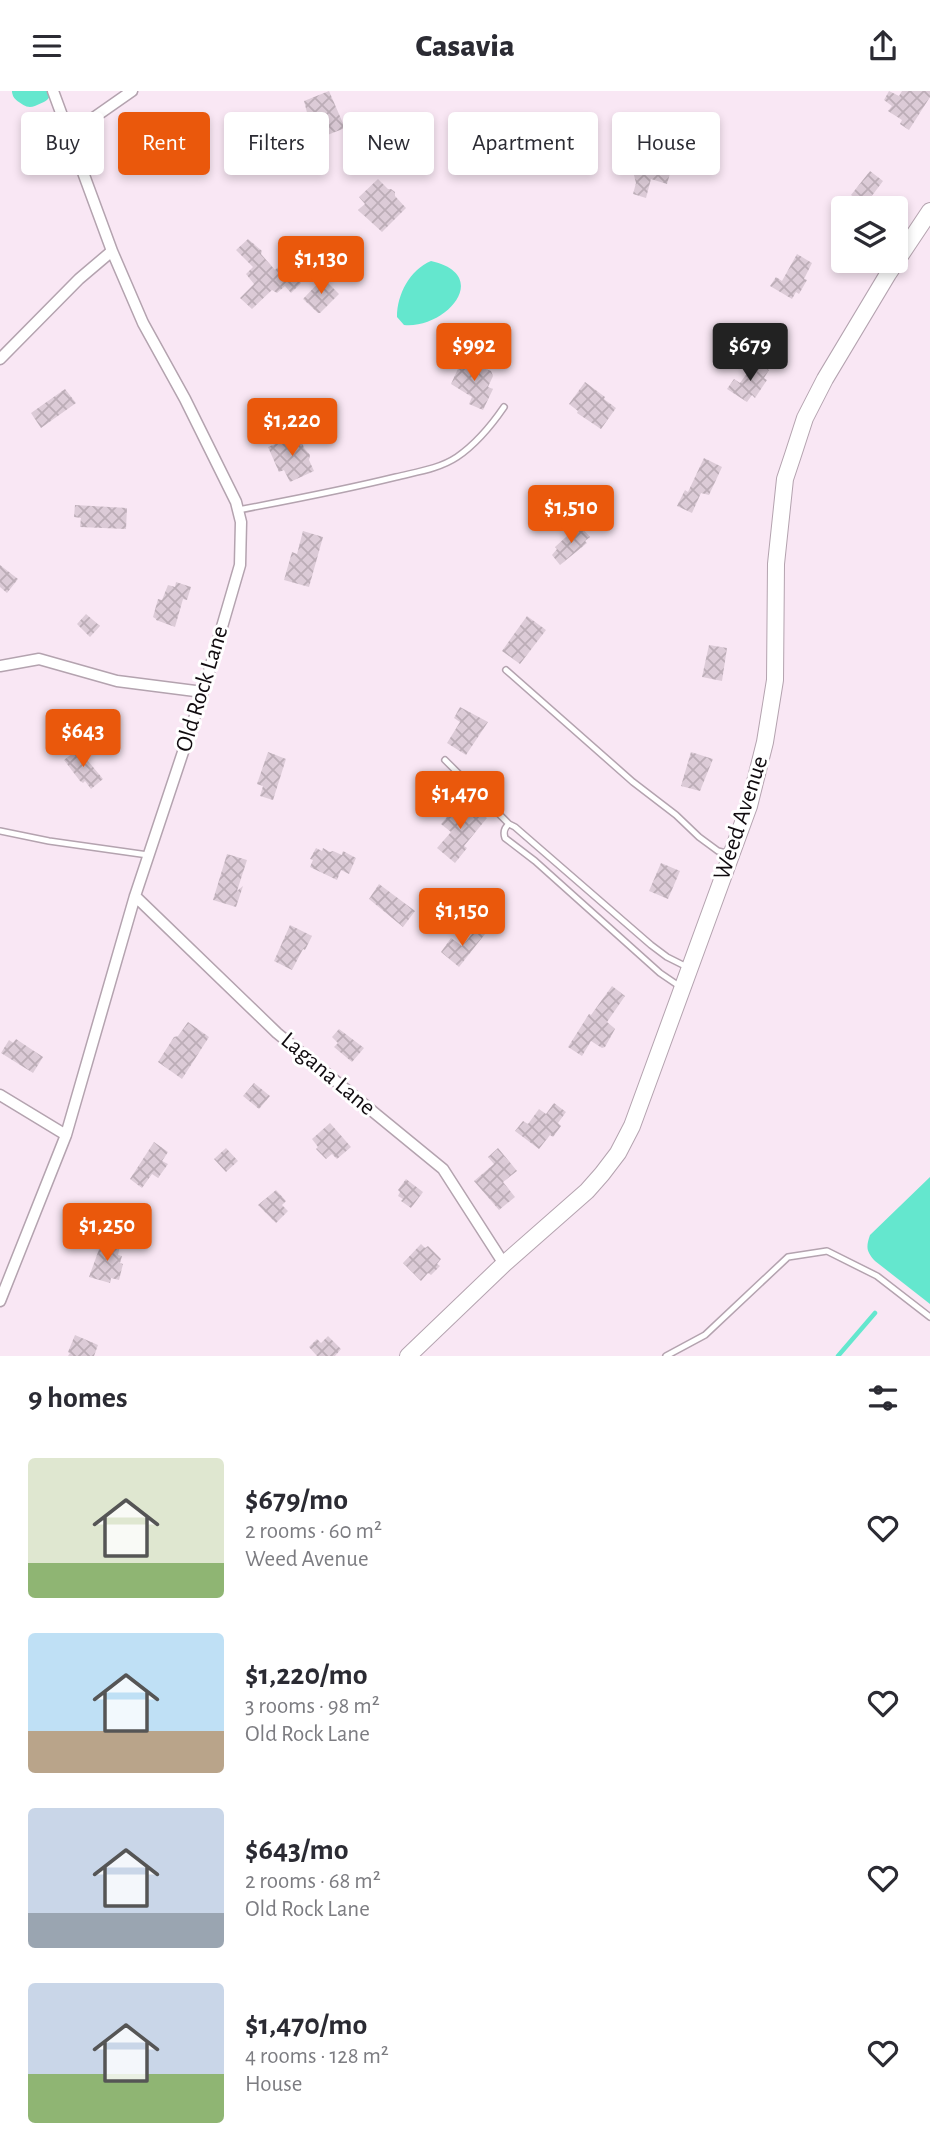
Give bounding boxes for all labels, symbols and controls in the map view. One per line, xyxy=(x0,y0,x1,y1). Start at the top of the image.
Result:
icon: menu xyxy=(28,27,66,65)
icon: share xyxy=(864,27,902,65)
text: Casavia xyxy=(415,30,515,62)
chip: Buy xyxy=(21,112,104,175)
chip: Rent xyxy=(118,112,210,175)
chip: Filters xyxy=(224,112,329,175)
chip: New xyxy=(343,112,434,175)
chip: Apartment xyxy=(448,112,598,175)
chip: House xyxy=(612,112,720,175)
map controls xyxy=(831,196,908,273)
button: layers xyxy=(831,196,908,273)
pin: $1,130 xyxy=(264,237,378,296)
text: $1,130 xyxy=(294,247,348,270)
pin: $992 xyxy=(433,323,515,383)
pin: $679 xyxy=(709,323,791,383)
text: $992 xyxy=(452,334,496,357)
text: $679 xyxy=(729,334,771,357)
pin: $1,220 xyxy=(235,399,349,458)
text: $1,220 xyxy=(263,409,321,432)
pin: $1,510 xyxy=(514,485,628,545)
text: $1,510 xyxy=(544,496,598,519)
street label: Old Rock Lane xyxy=(171,623,233,755)
pin: $643 xyxy=(42,709,124,769)
text: $643 xyxy=(62,720,104,743)
street label: Weed Avenue xyxy=(710,753,772,883)
pin: $1,470 xyxy=(403,771,517,831)
text: $1,470 xyxy=(431,782,489,805)
pin: $1,150 xyxy=(405,889,519,948)
text: $1,150 xyxy=(435,899,489,922)
street label: Lagana Lane xyxy=(276,1028,380,1120)
pin: $1,250 xyxy=(50,1203,164,1263)
text: $1,250 xyxy=(79,1214,135,1237)
icon: filters xyxy=(864,1379,902,1417)
text: 9 homes xyxy=(28,1383,128,1413)
text: $679/mo xyxy=(245,1485,348,1515)
icon: home xyxy=(84,1486,168,1570)
icon: heart xyxy=(864,1509,902,1547)
text: 2 rooms · 60 m² xyxy=(245,1520,382,1543)
text: Weed Avenue xyxy=(245,1548,369,1571)
text: $1,220/mo xyxy=(245,1660,368,1690)
icon: home xyxy=(84,1661,168,1745)
icon: heart xyxy=(864,1684,902,1722)
text: 3 rooms · 98 m² xyxy=(245,1695,380,1718)
text: Old Rock Lane xyxy=(245,1723,370,1746)
text: $643/mo xyxy=(245,1835,349,1865)
icon: home xyxy=(84,1836,168,1920)
icon: heart xyxy=(864,1859,902,1897)
text: 2 rooms · 68 m² xyxy=(245,1870,381,1893)
text: Old Rock Lane xyxy=(245,1898,370,1921)
text: $1,470/mo xyxy=(245,2010,367,2040)
icon: home xyxy=(84,2011,168,2095)
icon: heart xyxy=(864,2034,902,2072)
text: 4 rooms · 128 m² xyxy=(245,2045,389,2068)
text: House xyxy=(245,2073,302,2096)

